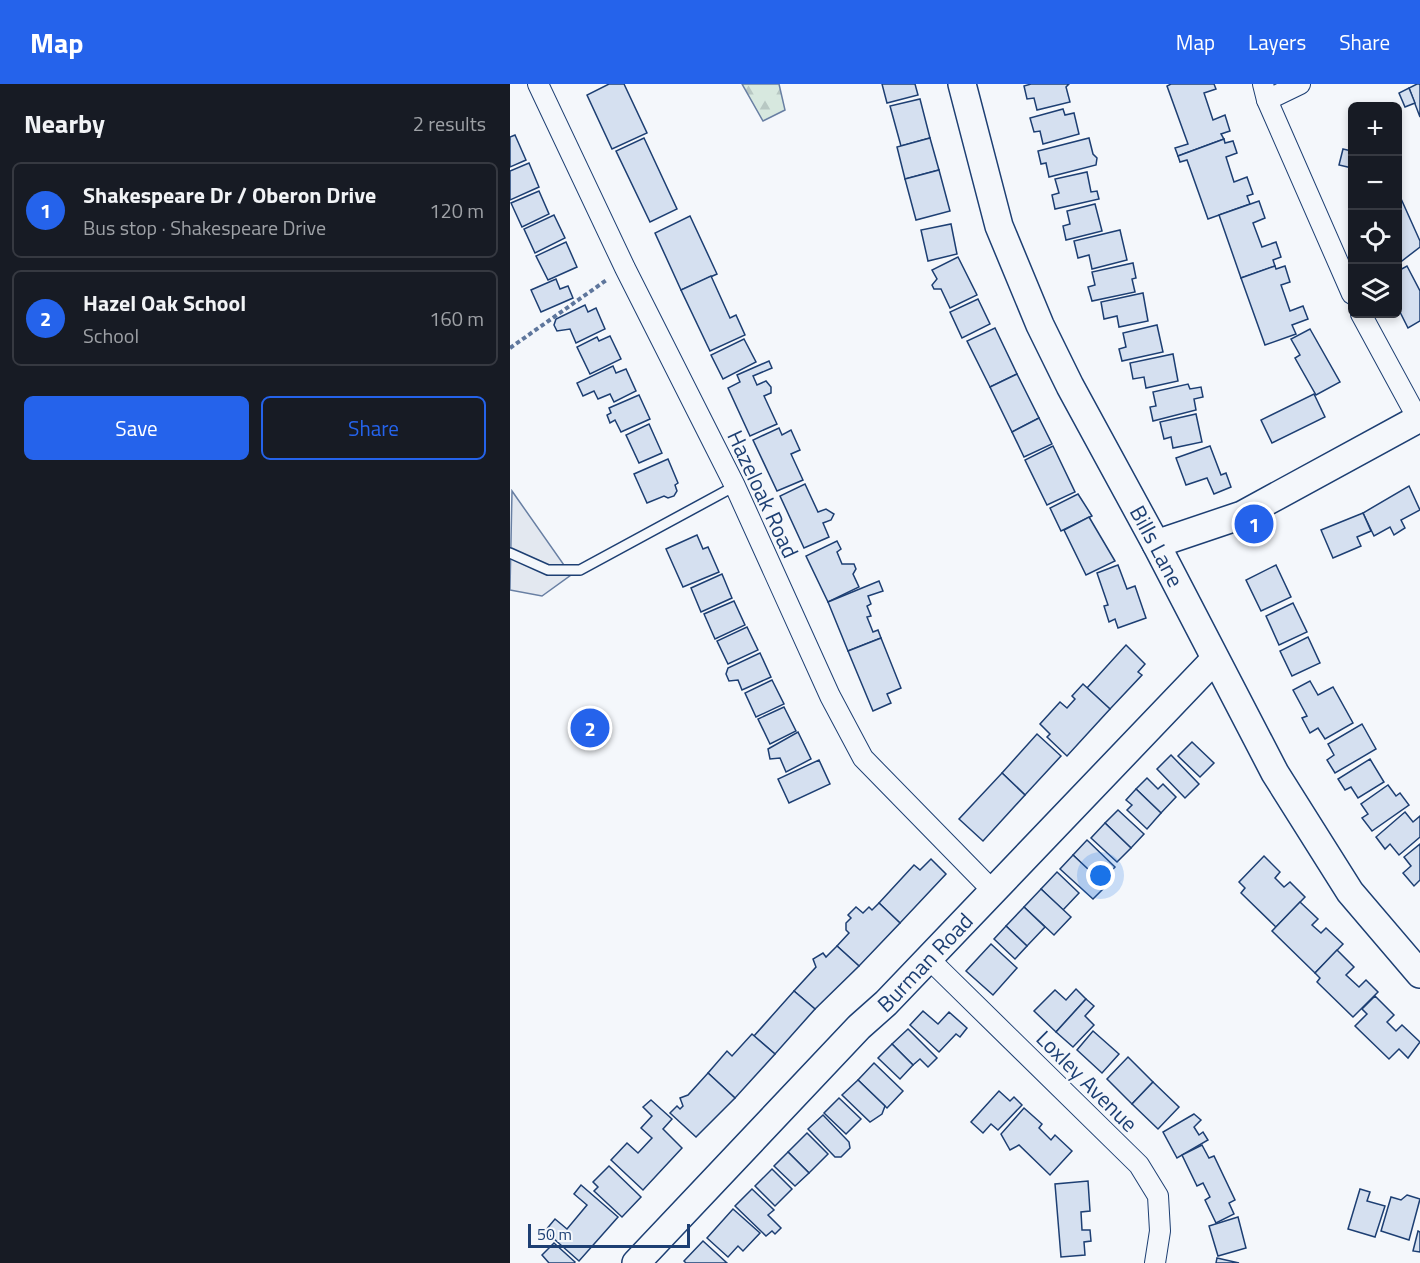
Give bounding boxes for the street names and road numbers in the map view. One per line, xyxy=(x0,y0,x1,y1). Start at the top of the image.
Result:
street label: Hazeloak Road xyxy=(719,424,807,564)
street label: Bills Lane xyxy=(1121,499,1192,593)
street label: Burman Road xyxy=(869,905,981,1020)
street label: Loxley Avenue xyxy=(1028,1022,1146,1140)

